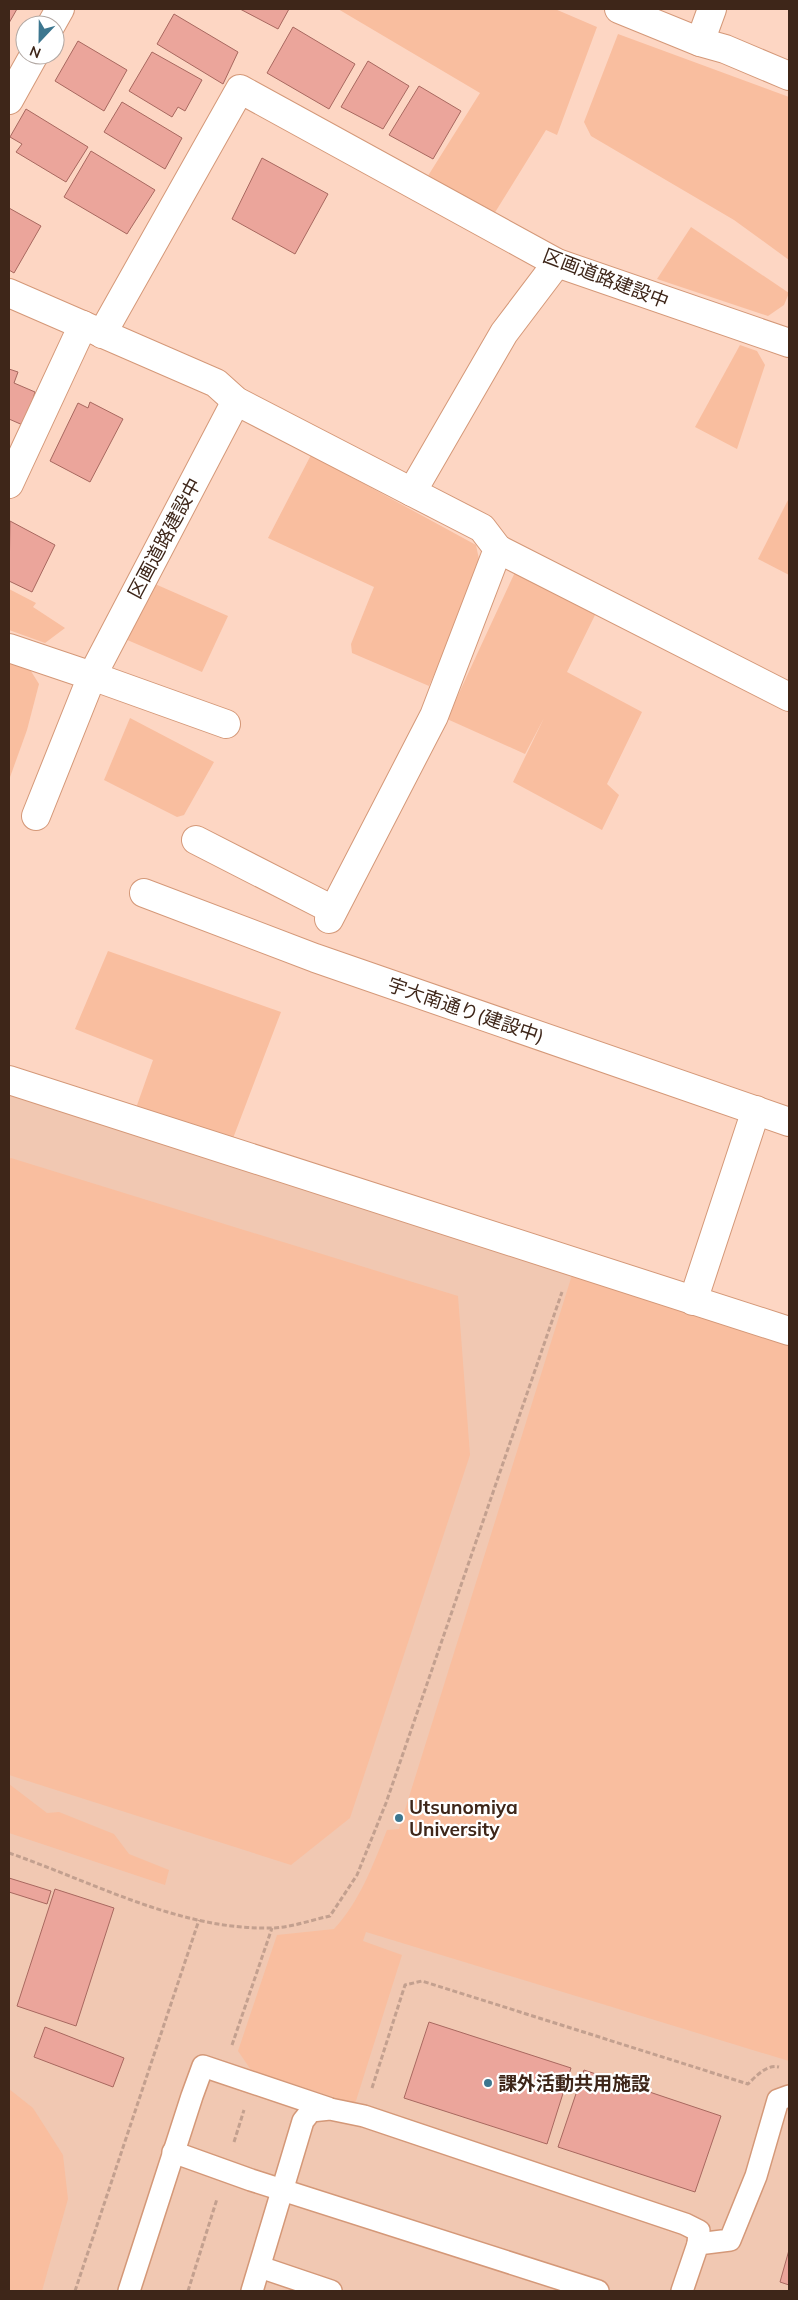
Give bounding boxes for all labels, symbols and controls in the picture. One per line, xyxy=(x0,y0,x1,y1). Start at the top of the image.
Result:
north arrow xyxy=(15,15,65,65)
text: N xyxy=(27,42,43,62)
street label: 区画道路建設中 xyxy=(540,243,672,313)
street label: 区画道路建設中 xyxy=(122,474,206,602)
street label: 宇大南通り(建設中) xyxy=(385,972,547,1048)
place label: Utsunomiya University xyxy=(409,1795,518,1841)
marker: Utsunomiya University xyxy=(393,1812,405,1824)
place label: 課外活動共用施設 xyxy=(498,2071,650,2095)
marker: 課外活動共用施設 xyxy=(482,2077,494,2089)

